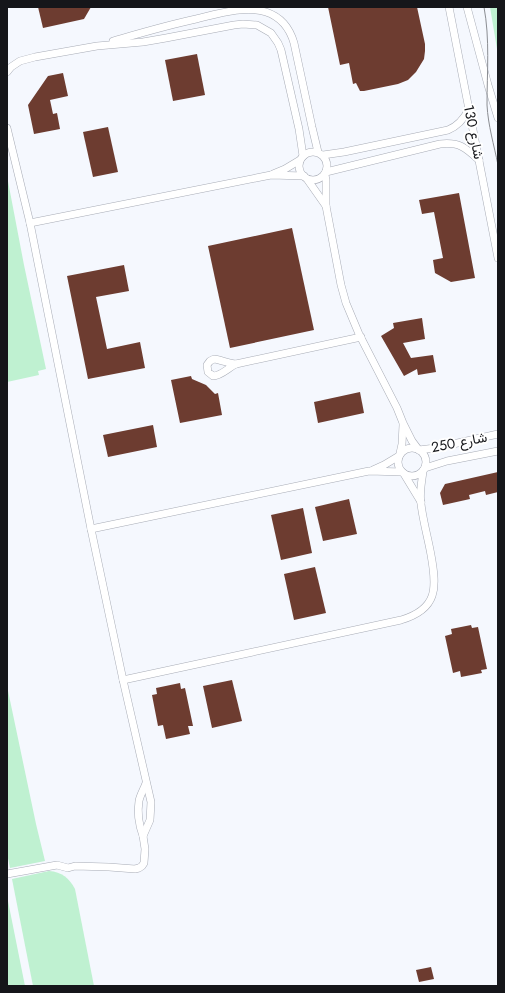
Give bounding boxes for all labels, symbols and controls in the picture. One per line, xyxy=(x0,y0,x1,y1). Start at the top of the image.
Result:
street label: شارع 130 xyxy=(458,103,489,161)
street label: شارع 250 xyxy=(429,427,489,458)

